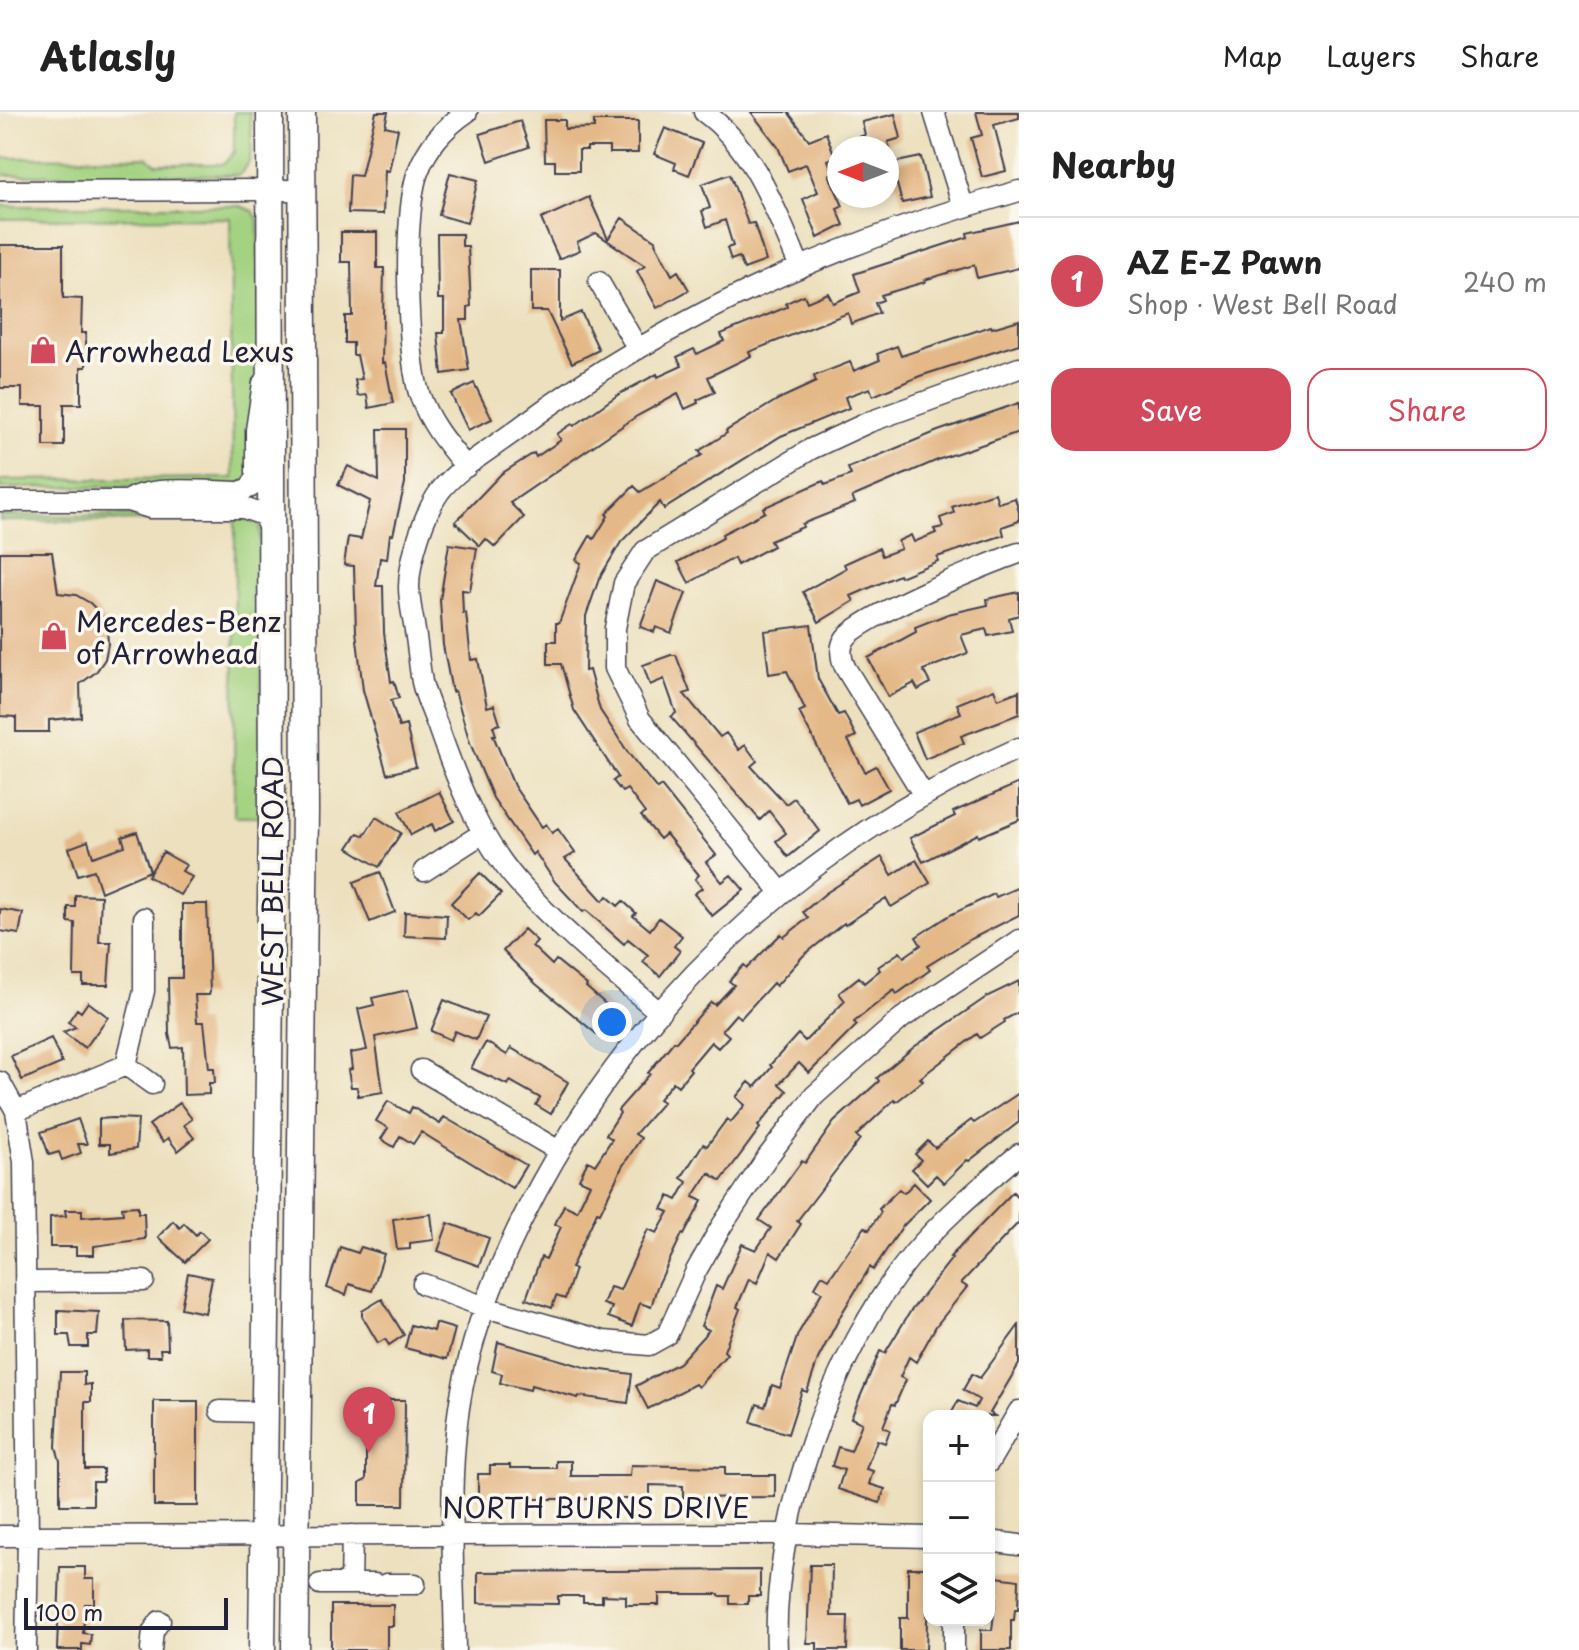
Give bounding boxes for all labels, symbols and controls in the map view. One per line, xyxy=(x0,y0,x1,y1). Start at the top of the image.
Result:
text: Atlasly xyxy=(40,27,176,84)
text: Map xyxy=(1222,34,1282,77)
text: Layers xyxy=(1326,34,1416,77)
text: Share xyxy=(1460,34,1539,77)
north arrow xyxy=(827,136,899,208)
text: Nearby xyxy=(1051,138,1176,190)
text: AZ E-Z Pawn xyxy=(1127,239,1322,284)
text: 1 xyxy=(1071,262,1083,301)
text: 240 m xyxy=(1463,262,1547,301)
text: Shop · West Bell Road xyxy=(1127,284,1398,323)
place label: Arrowhead Lexus xyxy=(65,329,294,372)
shop icon: Arrowhead Lexus xyxy=(28,335,58,365)
button: Save xyxy=(1051,368,1291,451)
button: Share xyxy=(1307,368,1547,451)
place label: Mercedes-Benz of Arrowhead xyxy=(76,599,281,674)
shop icon: Mercedes-Benz of Arrowhead xyxy=(39,621,69,651)
street label: WEST BELL ROAD xyxy=(250,756,293,1006)
your location xyxy=(592,1002,632,1042)
pin: 1 xyxy=(343,1387,395,1453)
map controls xyxy=(923,1410,995,1626)
button: + xyxy=(923,1410,995,1482)
button: − xyxy=(923,1482,995,1554)
street label: NORTH BURNS DRIVE xyxy=(442,1485,750,1528)
button: layers xyxy=(923,1554,995,1626)
scale bar xyxy=(24,1594,228,1630)
text: 100 m xyxy=(36,1595,103,1628)

